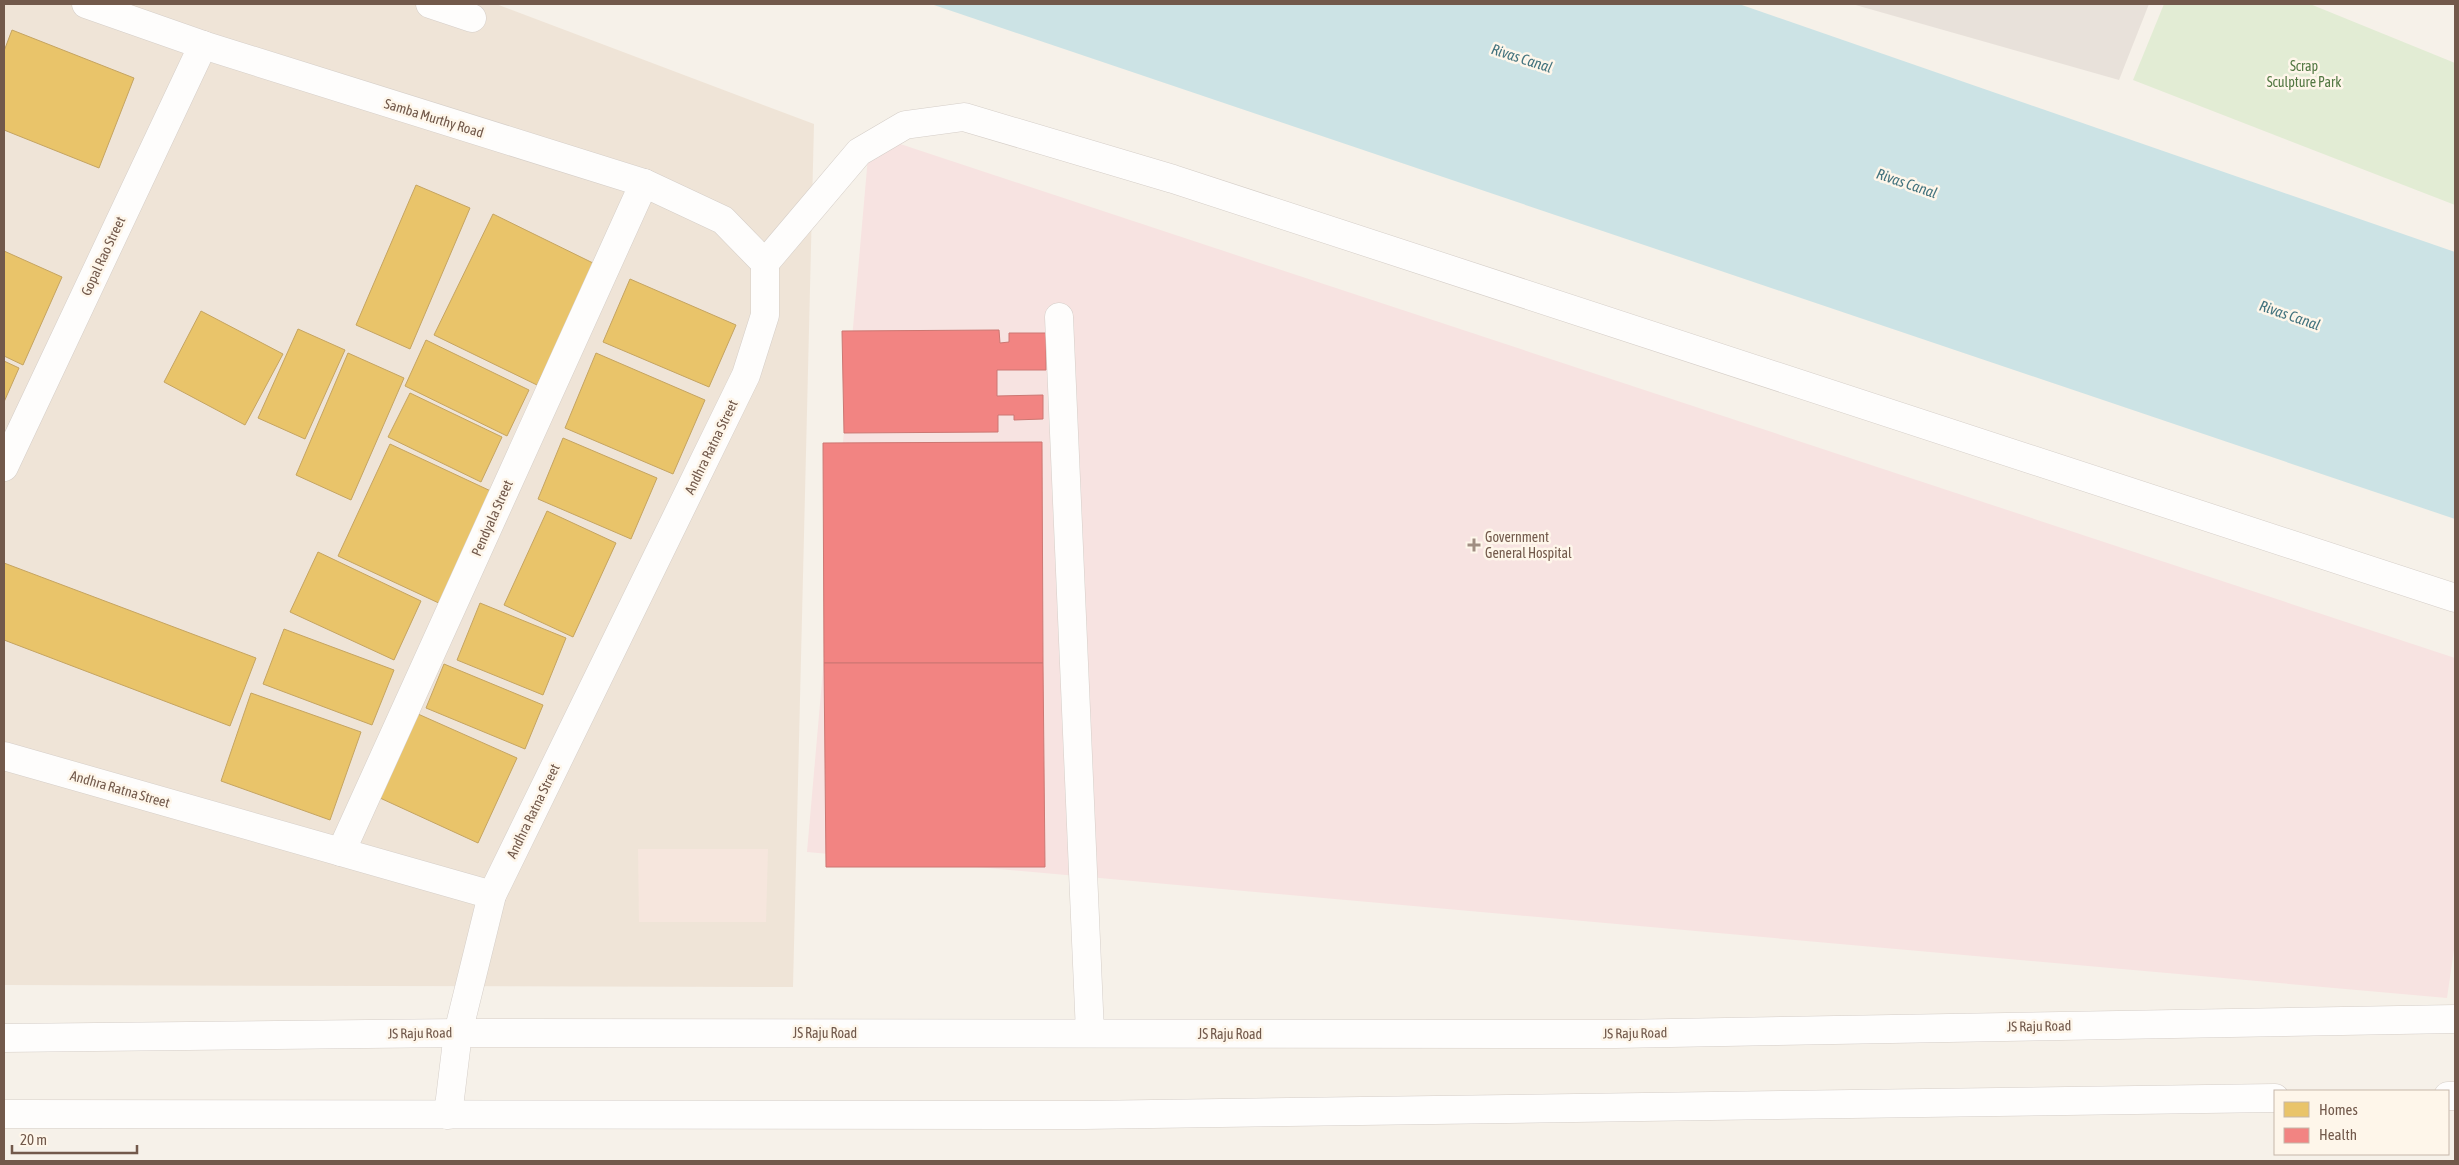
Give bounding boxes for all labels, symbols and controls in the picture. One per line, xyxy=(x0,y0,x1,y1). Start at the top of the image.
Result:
water label: Rivas Canal xyxy=(1489,40,1555,76)
park label: Scrap Sculpture Park xyxy=(2267,58,2341,90)
street label: Samba Murthy Road xyxy=(382,95,486,141)
water label: Rivas Canal xyxy=(1874,165,1940,201)
street label: Gopal Rao Street xyxy=(78,214,128,298)
water label: Rivas Canal xyxy=(2257,297,2323,333)
street label: Andhra Ratna Street xyxy=(681,397,741,497)
street label: Pendyala Street xyxy=(468,478,516,558)
place label: Government General Hospital xyxy=(1485,529,1572,561)
marker: Government General Hospital xyxy=(1467,538,1481,552)
street label: Andhra Ratna Street xyxy=(503,761,563,861)
street label: Andhra Ratna Street xyxy=(68,767,172,811)
street label: JS Raju Road xyxy=(2007,1017,2071,1035)
street label: JS Raju Road xyxy=(388,1024,452,1042)
street label: JS Raju Road xyxy=(1603,1024,1667,1042)
street label: JS Raju Road xyxy=(793,1025,857,1041)
street label: JS Raju Road xyxy=(1198,1026,1262,1042)
legend xyxy=(2274,1090,2449,1155)
text: Homes xyxy=(2319,1101,2358,1118)
scale bar xyxy=(12,1122,138,1154)
text: Health xyxy=(2319,1126,2357,1143)
text: 20 m xyxy=(20,1131,47,1148)

